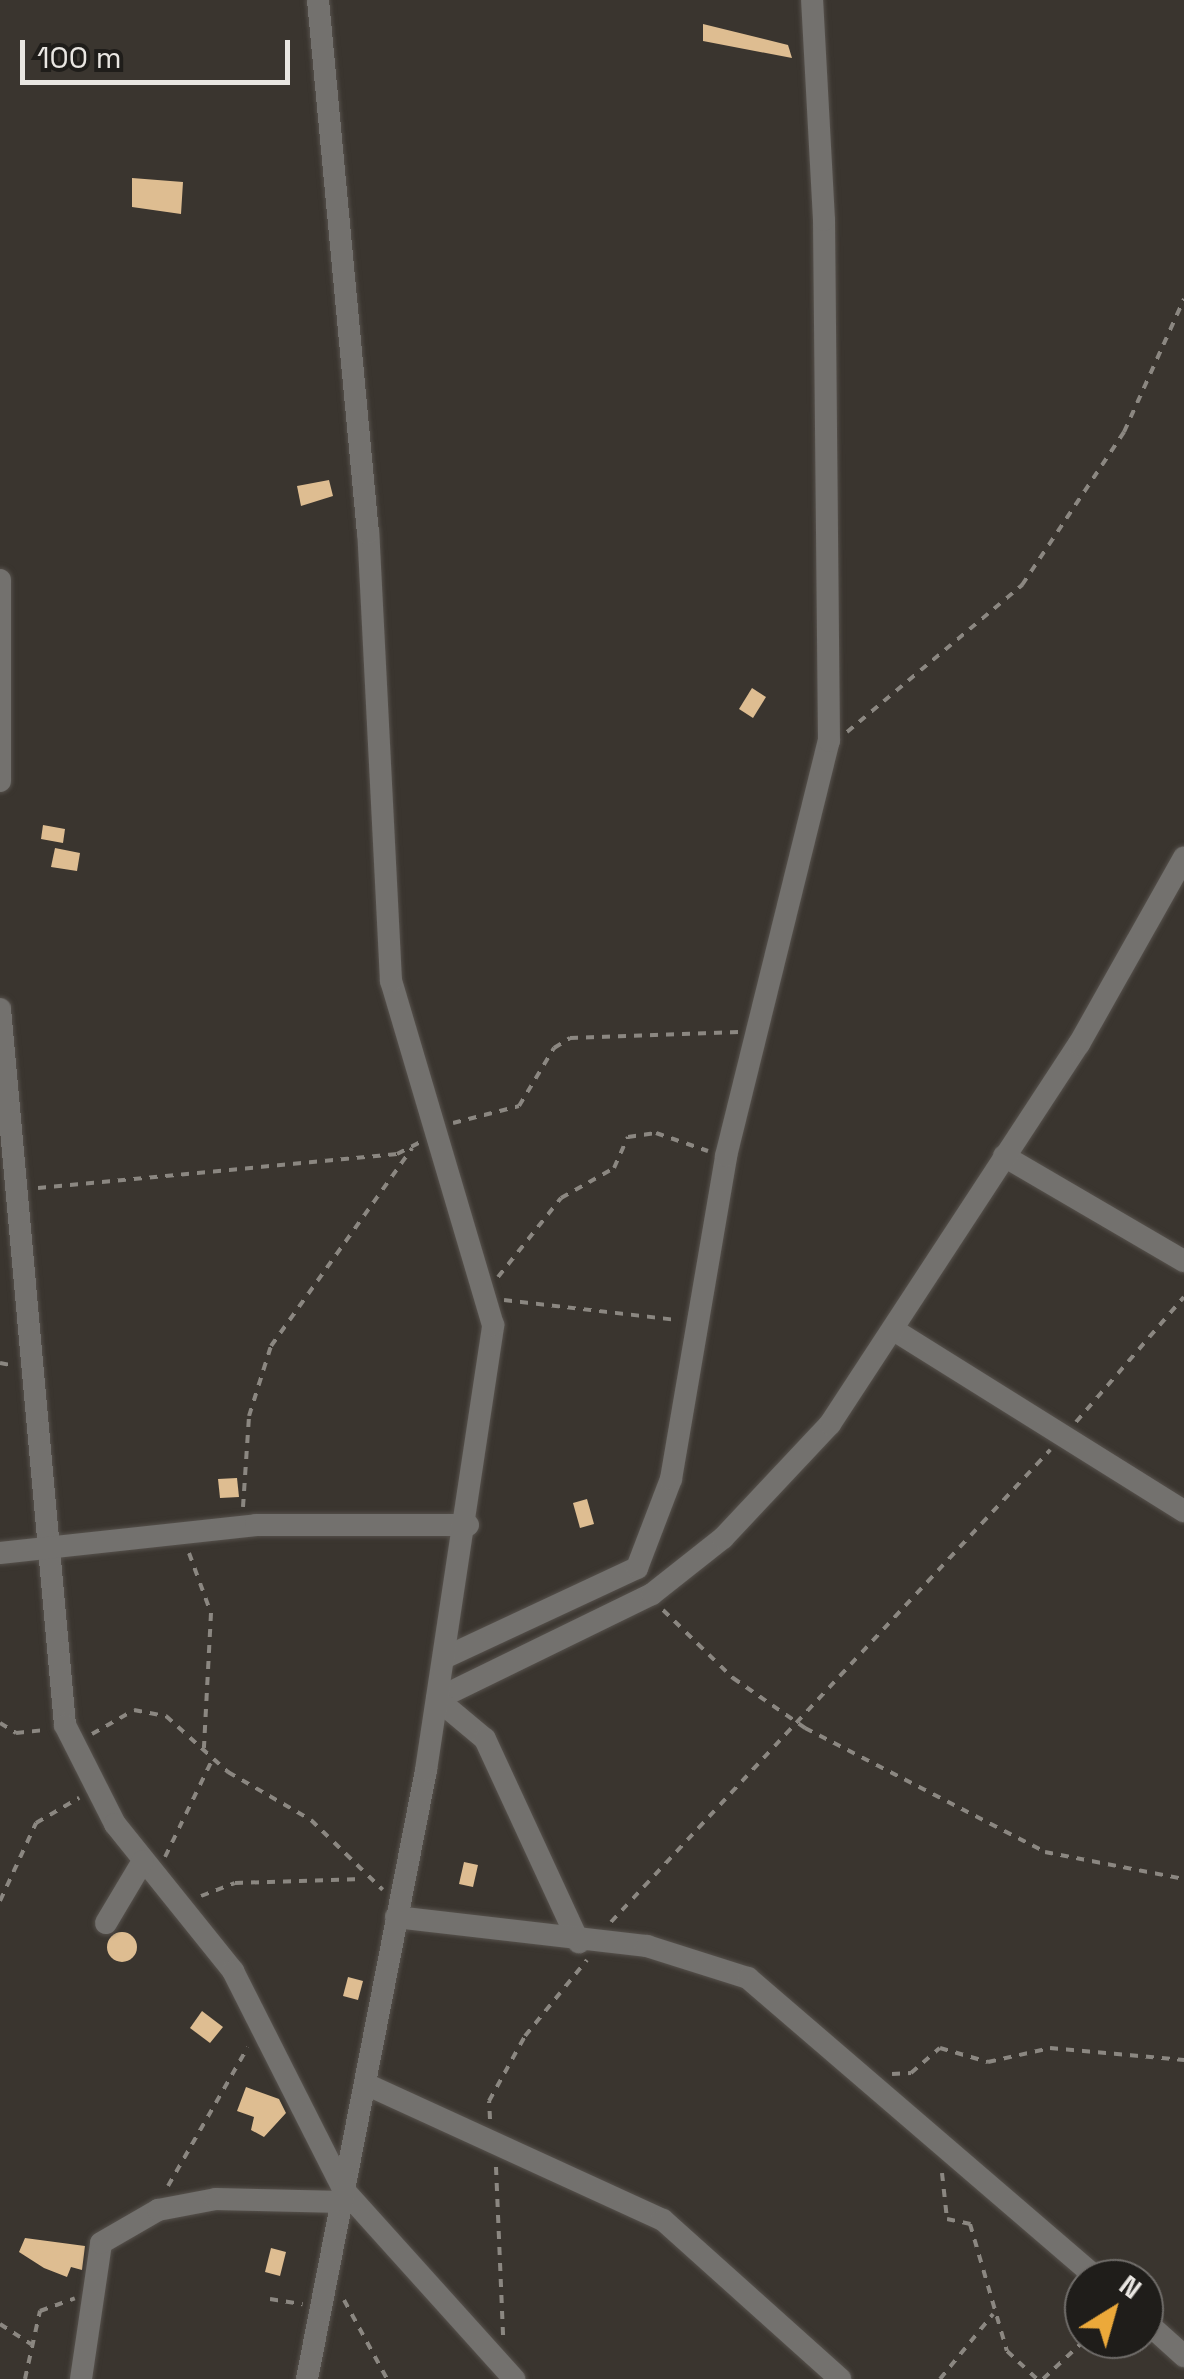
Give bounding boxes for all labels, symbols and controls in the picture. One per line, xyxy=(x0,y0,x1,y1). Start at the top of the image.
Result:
scale bar xyxy=(25,20,295,82)
text: 100 m xyxy=(37,38,122,77)
north arrow xyxy=(1064,2259,1164,2359)
text: N xyxy=(1113,2267,1149,2307)

